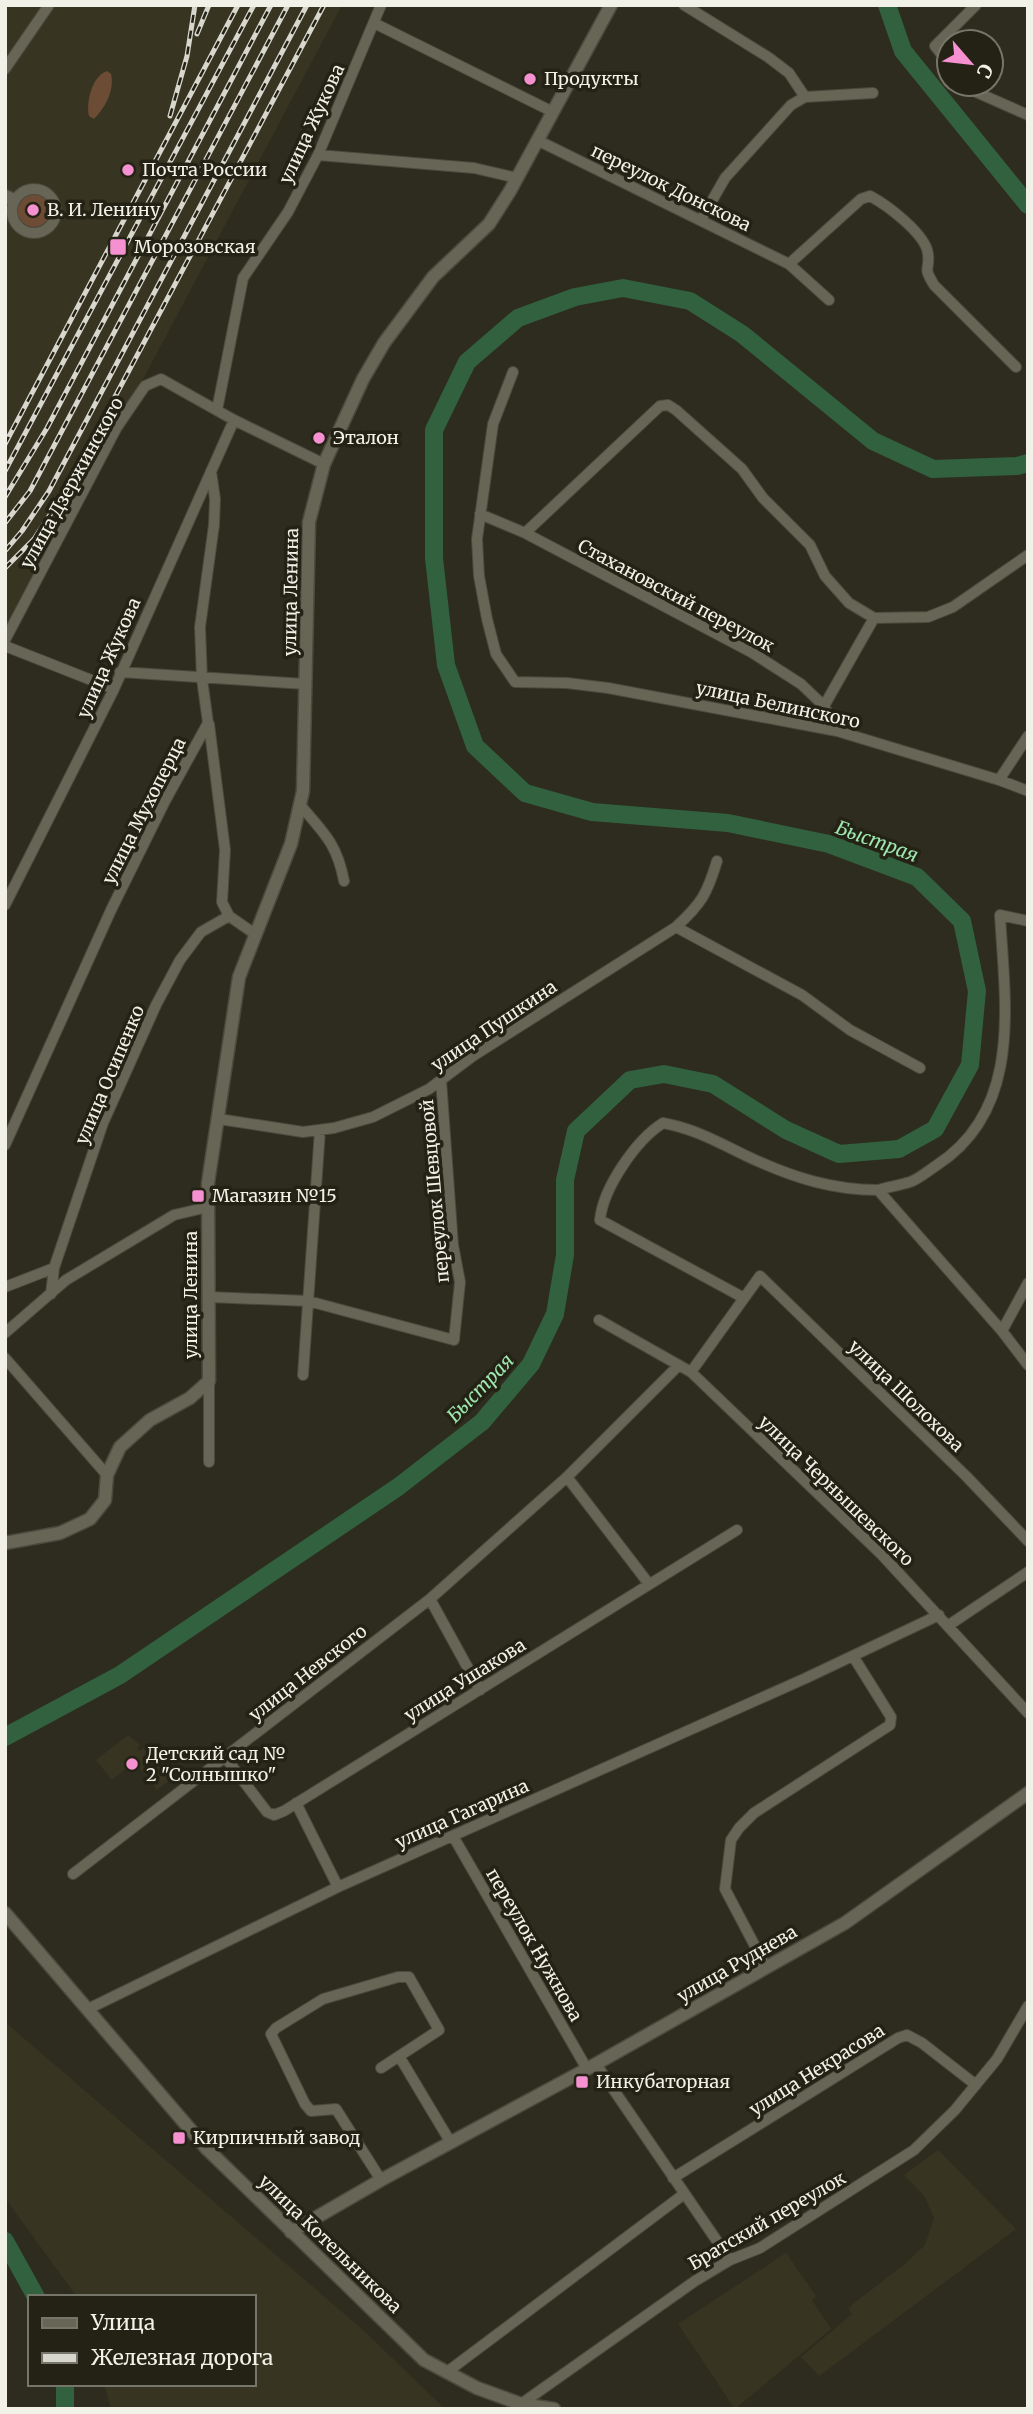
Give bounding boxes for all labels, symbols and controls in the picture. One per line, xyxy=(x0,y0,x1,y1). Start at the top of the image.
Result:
north arrow xyxy=(935,28,1005,98)
street label: улица Жукова xyxy=(274,60,350,187)
text: С xyxy=(971,60,999,82)
place label: Продукты xyxy=(544,67,639,90)
marker: Продукты xyxy=(522,71,538,87)
street label: переулок Донскова xyxy=(588,139,755,236)
place label: Почта России xyxy=(142,158,267,181)
marker: Почта России xyxy=(120,162,136,178)
place label: В. И. Ленину xyxy=(47,198,161,221)
marker: В. И. Ленину xyxy=(25,202,41,218)
place label: Морозовская xyxy=(134,235,256,258)
marker: Морозовская xyxy=(108,237,128,257)
street label: улица Дзержинского xyxy=(15,393,128,572)
place label: Эталон xyxy=(333,426,399,449)
marker: Эталон xyxy=(311,430,327,446)
street label: улица Ленина xyxy=(278,527,303,656)
street label: Стахановский переулок xyxy=(574,534,779,658)
street label: улица Жукова xyxy=(72,594,146,722)
street label: улица Белинского xyxy=(694,676,862,733)
street label: улица Мухоперца xyxy=(97,733,191,888)
water label: Быстрая xyxy=(832,815,922,867)
street label: улица Пушкина xyxy=(426,975,561,1076)
street label: улица Осипенко xyxy=(70,1002,149,1148)
street label: переулок Шевцовой xyxy=(415,1098,454,1284)
place label: Магазин №15 xyxy=(212,1184,337,1207)
marker: Магазин №15 xyxy=(190,1188,206,1204)
street label: улица Ленина xyxy=(179,1231,202,1359)
street label: улица Шолохова xyxy=(844,1335,969,1457)
water label: Быстрая xyxy=(441,1349,519,1427)
street label: улица Чернышевского xyxy=(754,1410,919,1571)
street label: улица Невского xyxy=(244,1619,371,1726)
street label: улица Ушакова xyxy=(400,1633,530,1726)
place label: Детский сад № 2 "Солнышко" xyxy=(146,1742,287,1786)
marker: Детский сад № 2 "Солнышко" xyxy=(124,1756,140,1772)
street label: улица Гагарина xyxy=(391,1774,532,1853)
street label: переулок Нужнова xyxy=(481,1864,588,2026)
street label: улица Руднева xyxy=(673,1920,801,2007)
street label: улица Некрасова xyxy=(745,2019,889,2120)
place label: Инкубаторная xyxy=(596,2070,731,2093)
marker: Инкубаторная xyxy=(574,2074,590,2090)
place label: Кирпичный завод xyxy=(193,2126,361,2149)
marker: Кирпичный завод xyxy=(171,2130,187,2146)
street label: Братский переулок xyxy=(684,2166,850,2275)
street label: улица Котельникова xyxy=(254,2169,407,2318)
legend xyxy=(28,2295,256,2386)
text: Улица xyxy=(90,2309,155,2336)
text: Железная дорога xyxy=(91,2344,273,2371)

